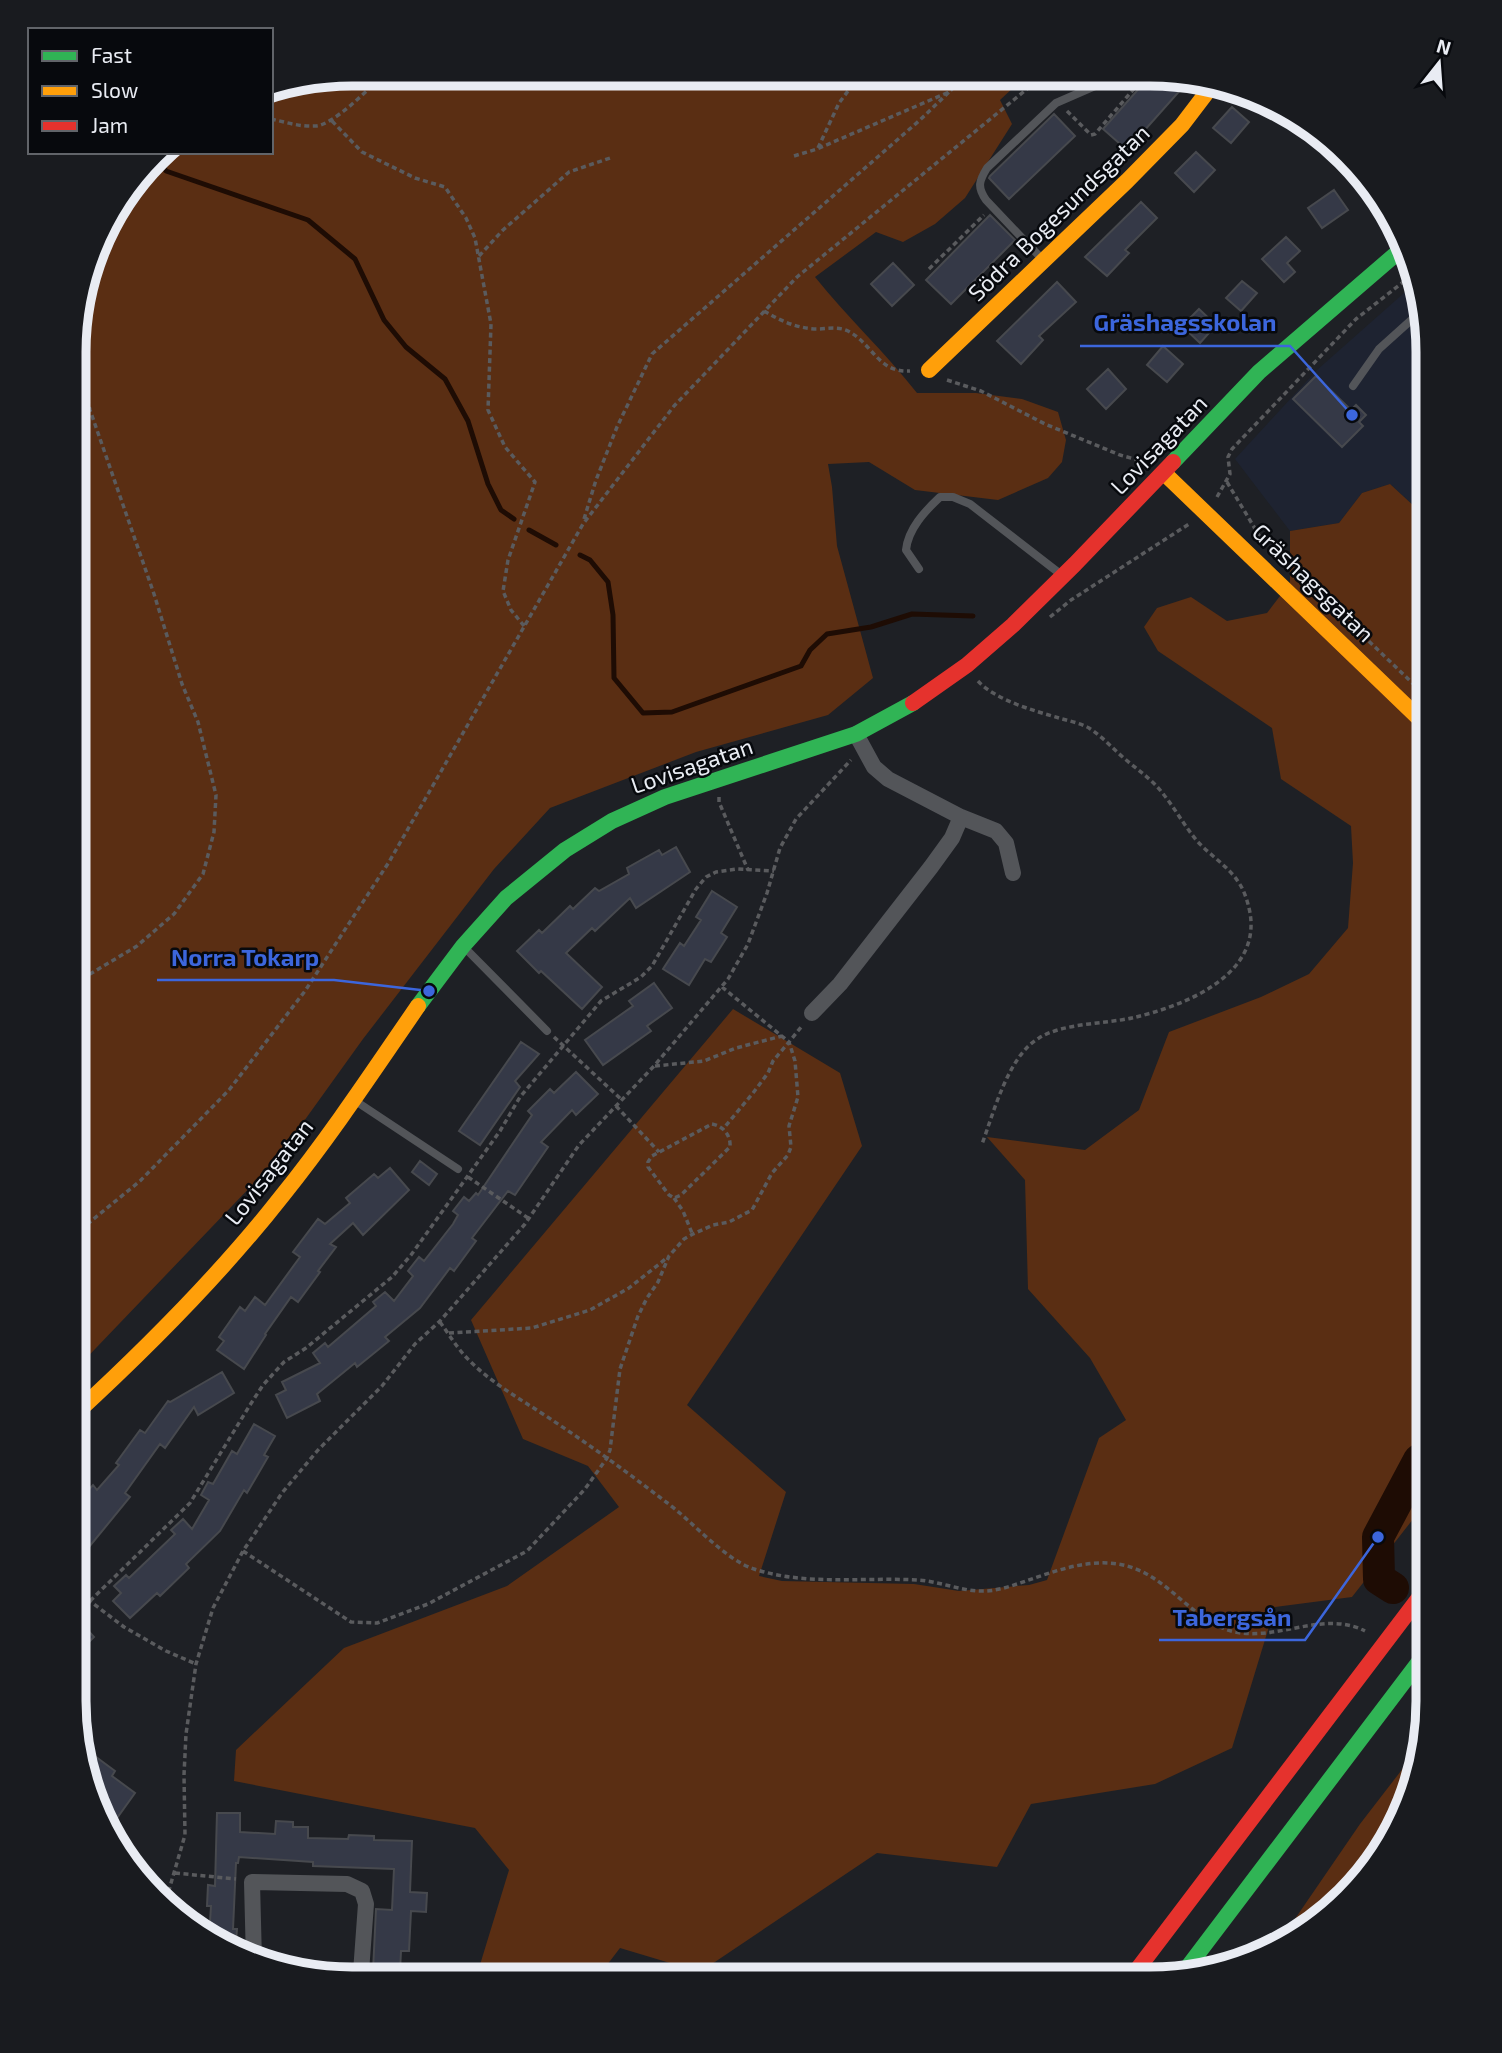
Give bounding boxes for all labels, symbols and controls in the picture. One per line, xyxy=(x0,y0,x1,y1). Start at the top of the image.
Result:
legend xyxy=(28,28,273,154)
north arrow xyxy=(1404,28,1474,98)
text: N xyxy=(1434,33,1454,59)
text: Fast xyxy=(91,42,132,67)
text: Slow xyxy=(91,77,138,102)
text: Jam xyxy=(91,112,128,137)
street label: Södra Bogesundsgatan xyxy=(962,118,1155,306)
callout: Gräshagsskolan xyxy=(1080,301,1290,346)
text: Gräshagsskolan xyxy=(1094,307,1276,336)
street label: Lovisagatan xyxy=(1104,389,1212,500)
street label: Gräshagsgatan xyxy=(1247,517,1380,647)
street label: Lovisagatan xyxy=(627,731,756,799)
callout: Norra Tokarp xyxy=(157,935,334,980)
text: Norra Tokarp xyxy=(171,942,319,971)
street label: Lovisagatan xyxy=(218,1113,318,1230)
callout: Tabergsån xyxy=(1159,1595,1305,1640)
text: Tabergsån xyxy=(1173,1602,1291,1631)

